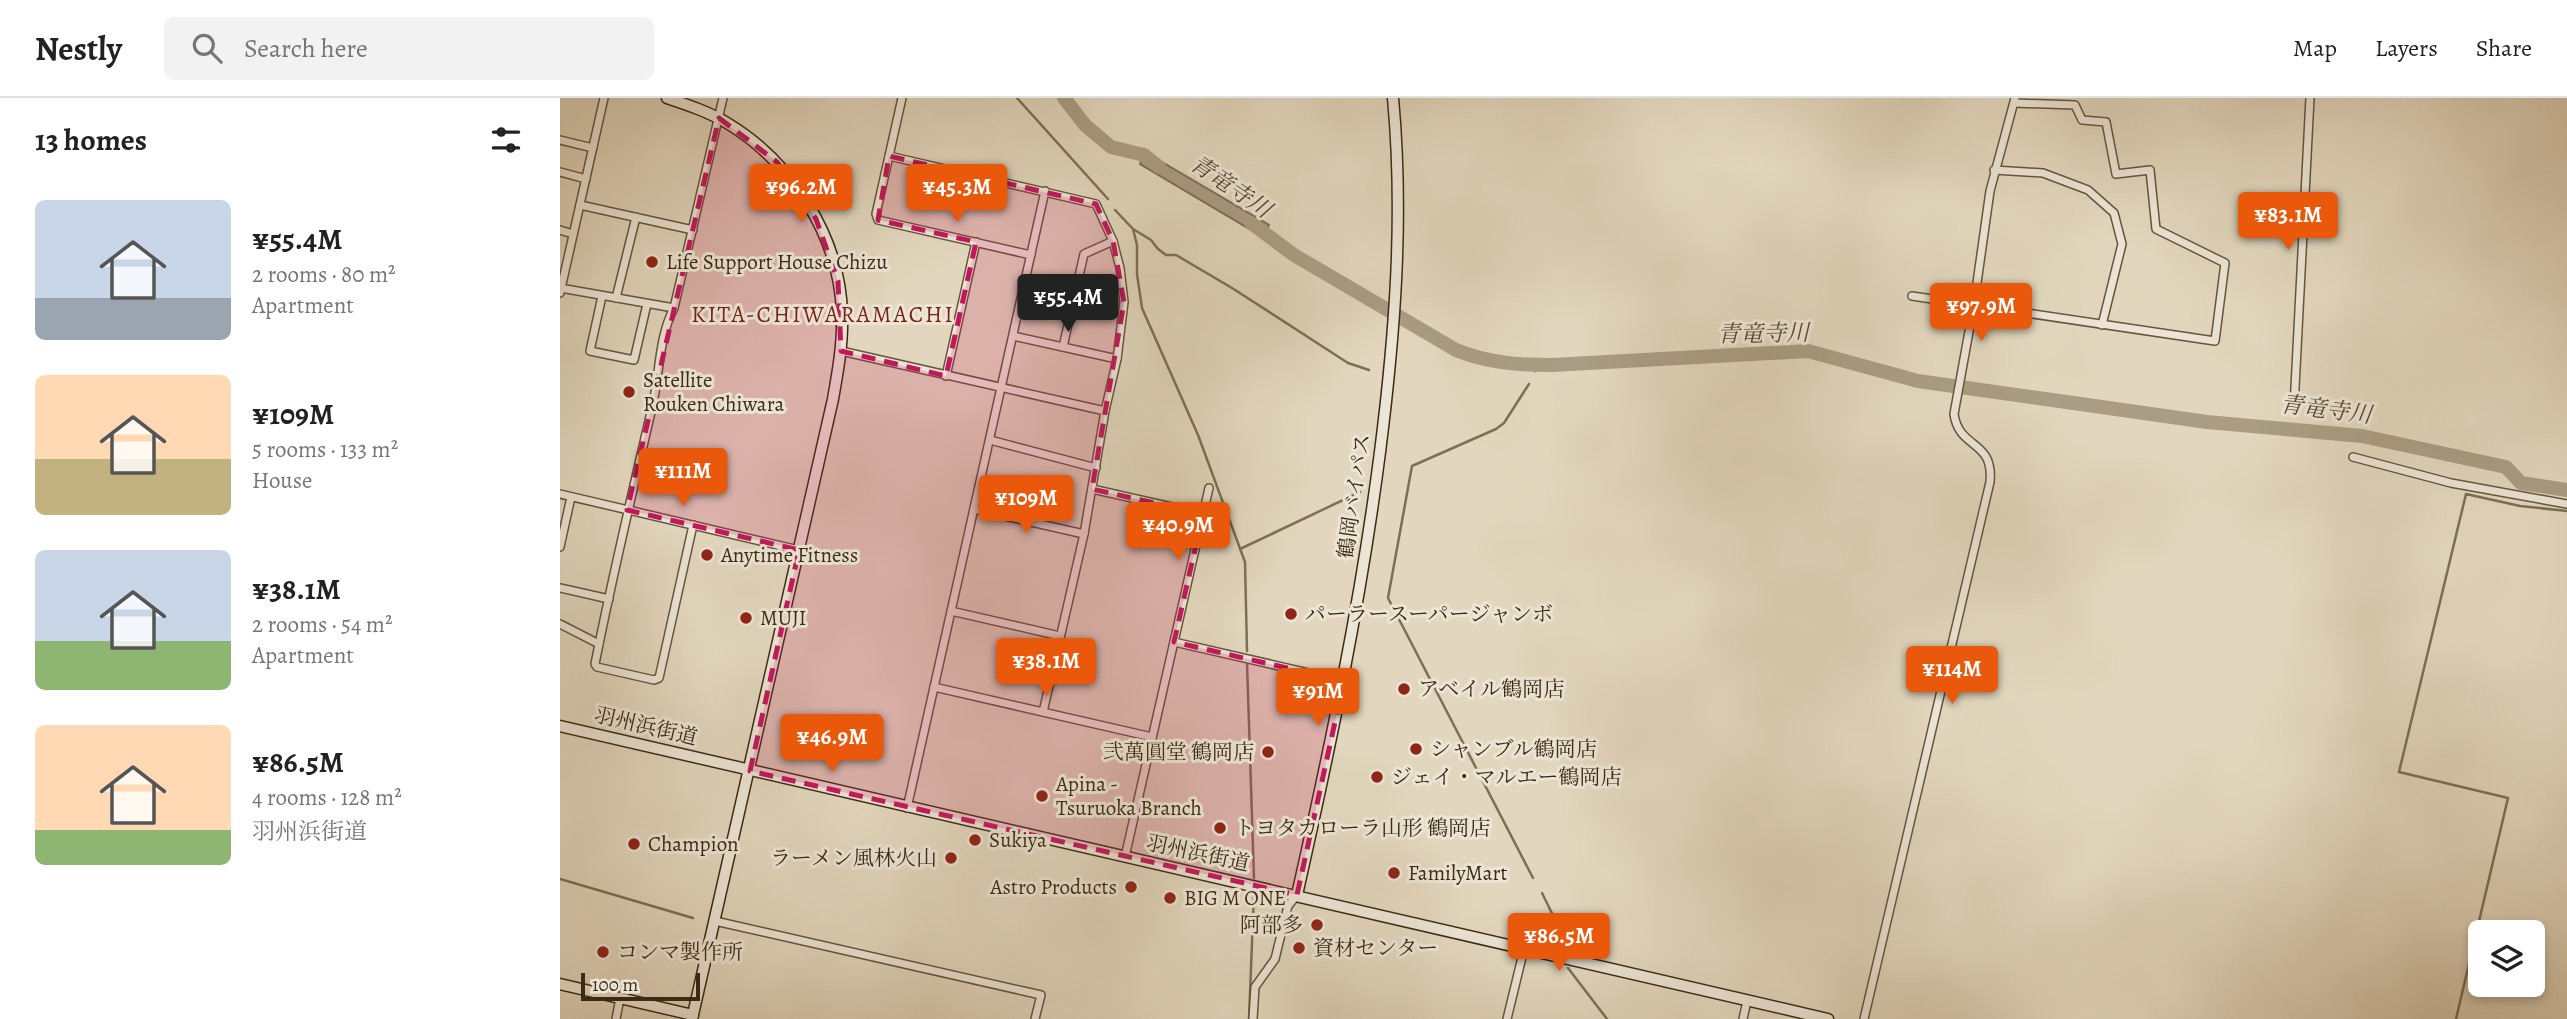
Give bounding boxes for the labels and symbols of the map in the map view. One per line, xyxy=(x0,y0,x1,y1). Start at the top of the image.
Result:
water label: 青竜寺川 xyxy=(1184,148,1280,227)
pin: ¥96.2M xyxy=(744,164,858,224)
pin: ¥45.3M xyxy=(900,164,1014,224)
pin: ¥83.1M xyxy=(2231,192,2345,252)
place label: Life Support House Chizu xyxy=(666,248,888,276)
marker: Life Support House Chizu xyxy=(644,254,660,270)
pin: ¥55.4M xyxy=(1011,274,1125,334)
pin: ¥97.9M xyxy=(1924,284,2038,343)
district label: KITA-CHIWARAMACHI xyxy=(691,299,955,330)
water label: 青竜寺川 xyxy=(1717,317,1812,350)
place label: Satellite Rouken Chiwara xyxy=(643,366,784,418)
marker: Satellite Rouken Chiwara xyxy=(621,384,637,400)
water label: 青竜寺川 xyxy=(2278,389,2376,431)
street label: 鶴岡バイパス xyxy=(1331,432,1377,560)
pin: ¥111M xyxy=(634,448,732,508)
pin: ¥109M xyxy=(977,476,1075,535)
pin: ¥40.9M xyxy=(1121,503,1235,562)
place label: Anytime Fitness xyxy=(720,541,858,569)
marker: Anytime Fitness xyxy=(699,547,715,563)
place label: パーラースーパージャンボ xyxy=(1305,600,1553,628)
place label: MUJI xyxy=(760,604,806,632)
marker: パーラースーパージャンボ xyxy=(1283,606,1299,622)
marker: MUJI xyxy=(738,610,754,626)
pin: ¥38.1M xyxy=(989,638,1103,698)
pin: ¥114M xyxy=(1903,646,2001,706)
pin: ¥91M xyxy=(1277,668,1359,728)
place label: アベイル鶴岡店 xyxy=(1418,675,1564,703)
marker: アベイル鶴岡店 xyxy=(1396,681,1412,697)
street label: 羽州浜街道 xyxy=(592,701,700,751)
pin: ¥46.9M xyxy=(775,714,889,774)
place label: シャンブル鶴岡店 xyxy=(1430,735,1597,763)
place label: 弐萬圓堂 鶴岡店 xyxy=(1103,738,1254,766)
marker: シャンブル鶴岡店 xyxy=(1408,741,1424,757)
marker: 弐萬圓堂 鶴岡店 xyxy=(1260,744,1276,760)
place label: ジェイ・マルエー鶴岡店 xyxy=(1391,763,1622,791)
marker: ジェイ・マルエー鶴岡店 xyxy=(1369,769,1385,785)
place label: Apina - Tsuruoka Branch xyxy=(1055,770,1202,822)
marker: Apina - Tsuruoka Branch xyxy=(1034,788,1050,804)
place label: トヨタカローラ山形 鶴岡店 xyxy=(1234,814,1490,842)
marker: トヨタカローラ山形 鶴岡店 xyxy=(1212,820,1228,836)
place label: Sukiya xyxy=(989,826,1047,854)
street label: 羽州浜街道 xyxy=(1144,828,1252,878)
place label: Champion xyxy=(648,830,739,858)
marker: Sukiya xyxy=(967,832,983,848)
marker: Champion xyxy=(626,836,642,852)
place label: ラーメン風林火山 xyxy=(770,844,937,872)
marker: ラーメン風林火山 xyxy=(943,850,959,866)
place label: FamilyMart xyxy=(1408,859,1508,887)
marker: FamilyMart xyxy=(1386,865,1402,881)
place label: Astro Products xyxy=(989,873,1117,901)
marker: Astro Products xyxy=(1123,879,1139,895)
place label: BIG M ONE xyxy=(1184,884,1286,912)
marker: BIG M ONE xyxy=(1162,890,1178,906)
place label: 阿部多 xyxy=(1240,911,1303,939)
pin: ¥86.5M xyxy=(1502,914,1616,973)
marker: 阿部多 xyxy=(1309,917,1325,933)
place label: 資材センター xyxy=(1313,934,1438,962)
place label: コンマ製作所 xyxy=(617,938,743,966)
marker: 資材センター xyxy=(1291,940,1307,956)
marker: コンマ製作所 xyxy=(595,944,611,960)
scale bar xyxy=(581,970,700,1002)

